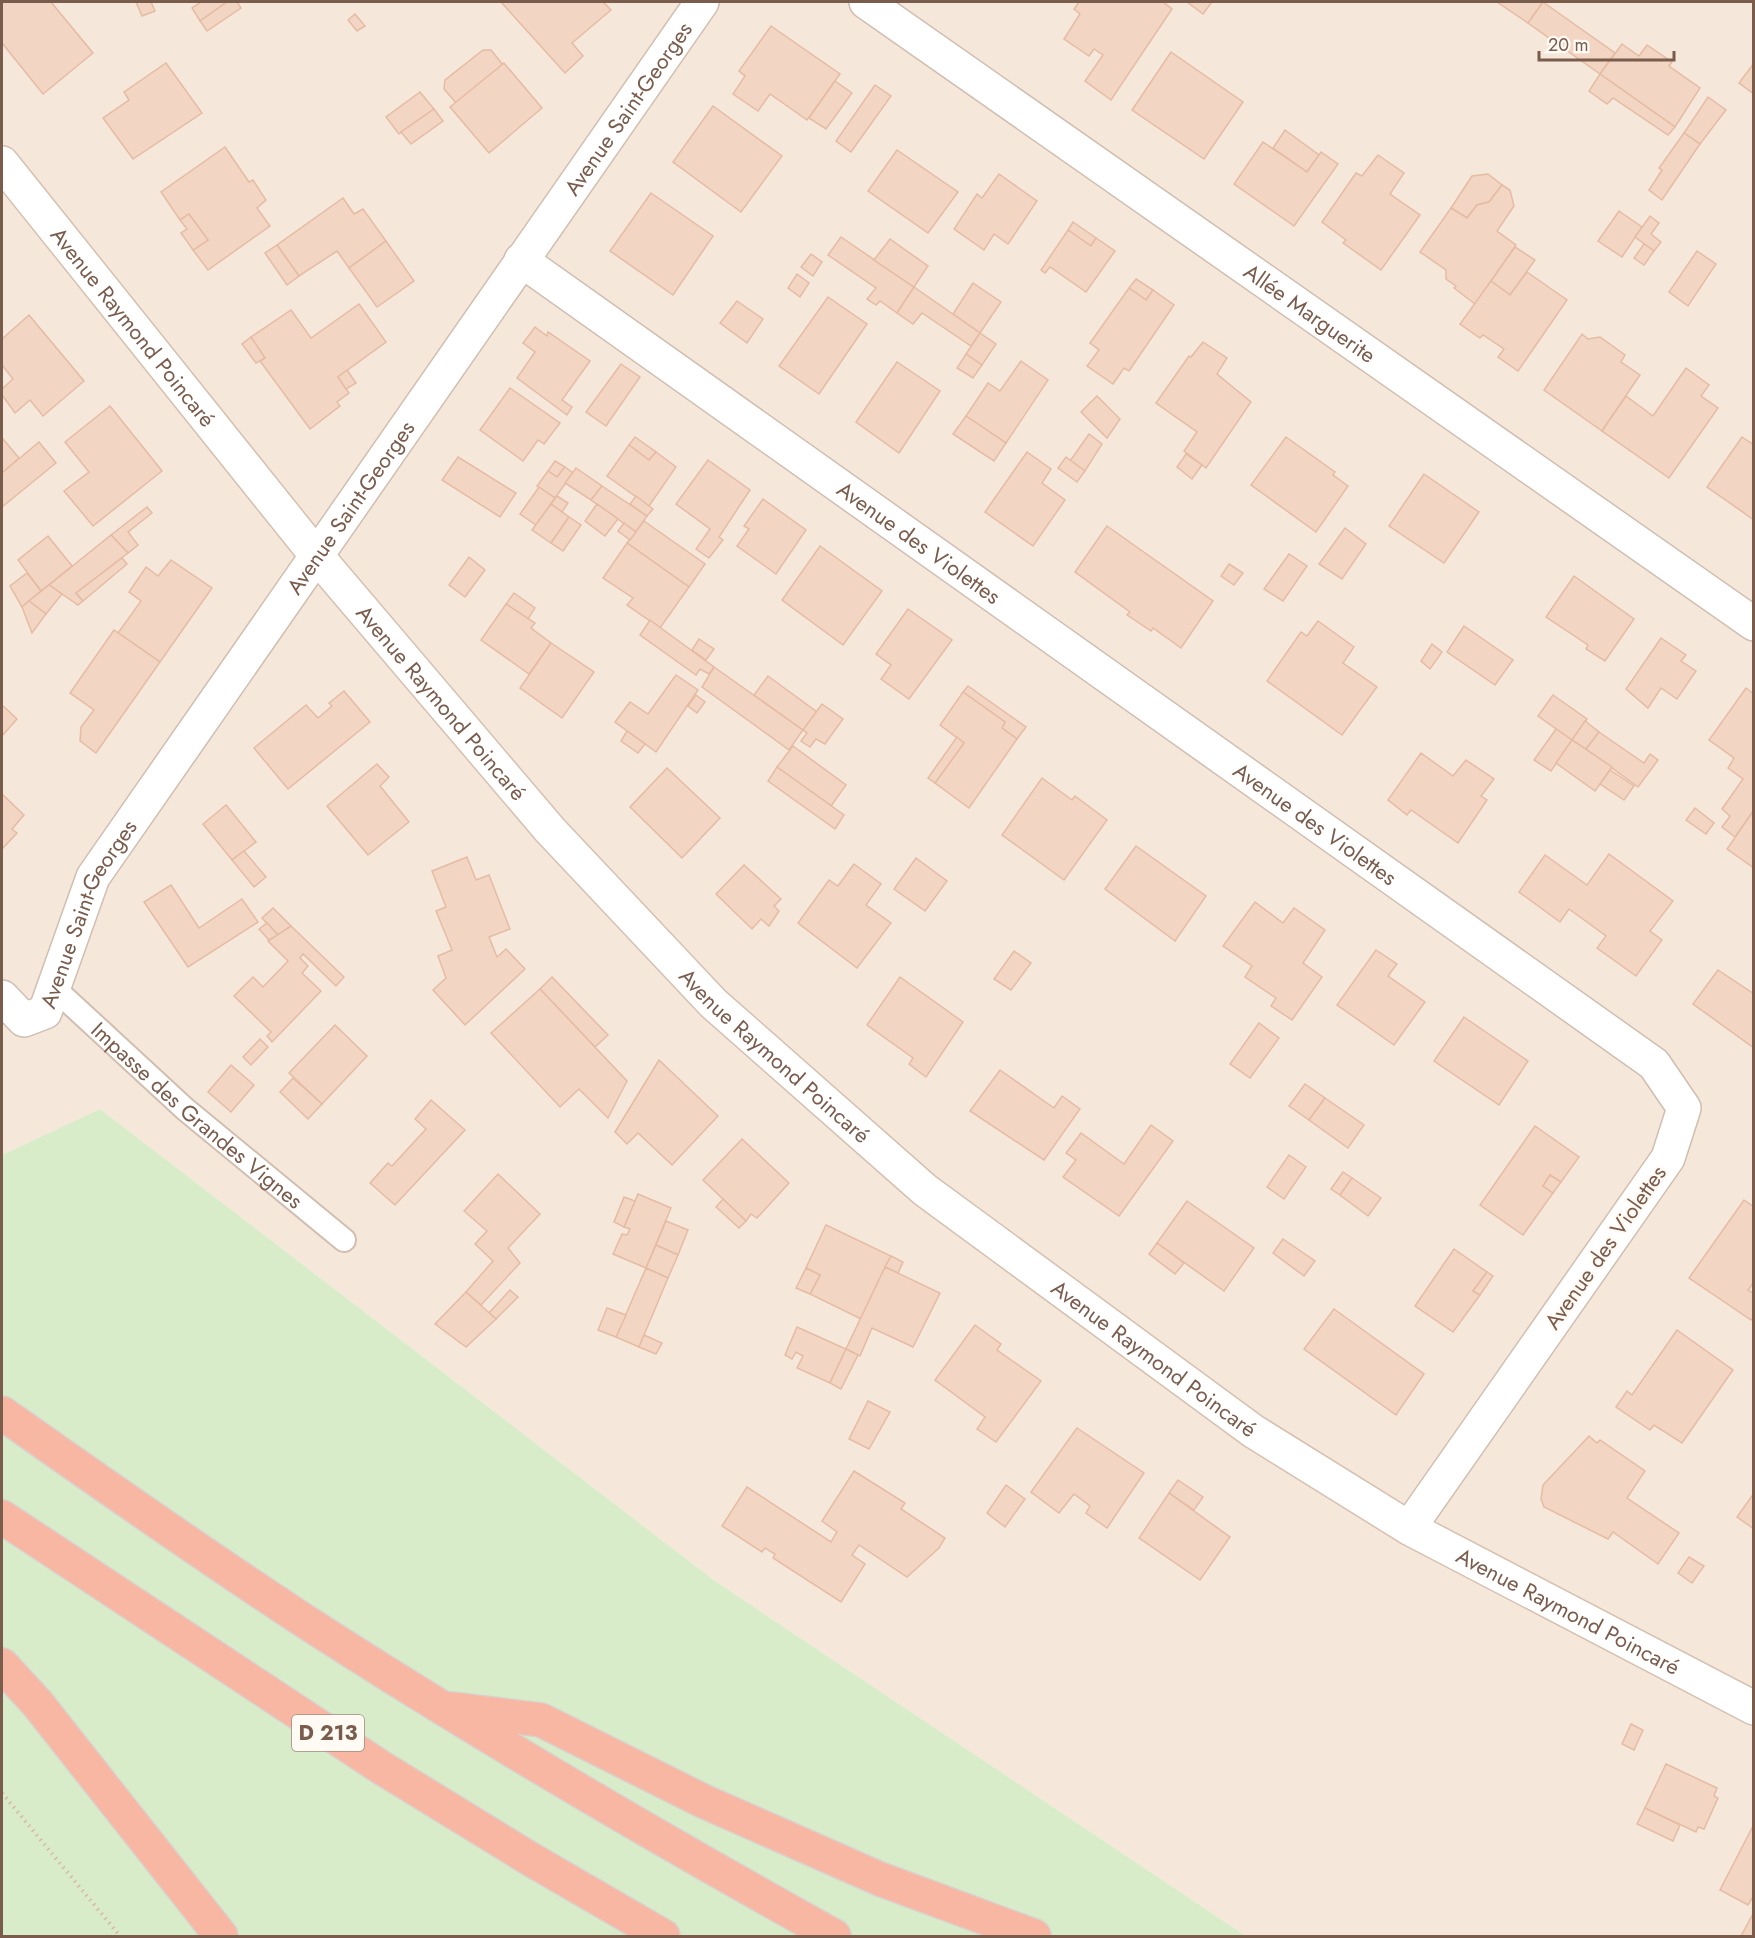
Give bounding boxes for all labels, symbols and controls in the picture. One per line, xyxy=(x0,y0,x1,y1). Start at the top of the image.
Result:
street label: Avenue Saint-Georges xyxy=(556,15,700,202)
scale bar xyxy=(1539,24,1674,62)
text: 20 m xyxy=(1548,32,1588,58)
street label: Avenue Raymond Poincaré xyxy=(43,220,223,434)
street label: Allée Marguerite xyxy=(1237,255,1383,371)
street label: Avenue Saint-Georges xyxy=(278,414,422,601)
street label: Avenue des Violettes xyxy=(831,473,1007,612)
street label: Avenue Raymond Poincaré xyxy=(349,598,534,807)
street label: Avenue des Violettes xyxy=(1227,754,1404,893)
street label: Avenue Saint-Georges xyxy=(32,813,145,1013)
street label: Avenue Raymond Poincaré xyxy=(672,961,877,1151)
street label: Impasse des Grandes Vignes xyxy=(84,1014,310,1216)
street label: Avenue des Violettes xyxy=(1536,1158,1674,1336)
street label: Avenue Raymond Poincaré xyxy=(1045,1272,1263,1445)
street label: Avenue Raymond Poincaré xyxy=(1451,1540,1686,1683)
road number: D 213 xyxy=(292,1715,364,1751)

